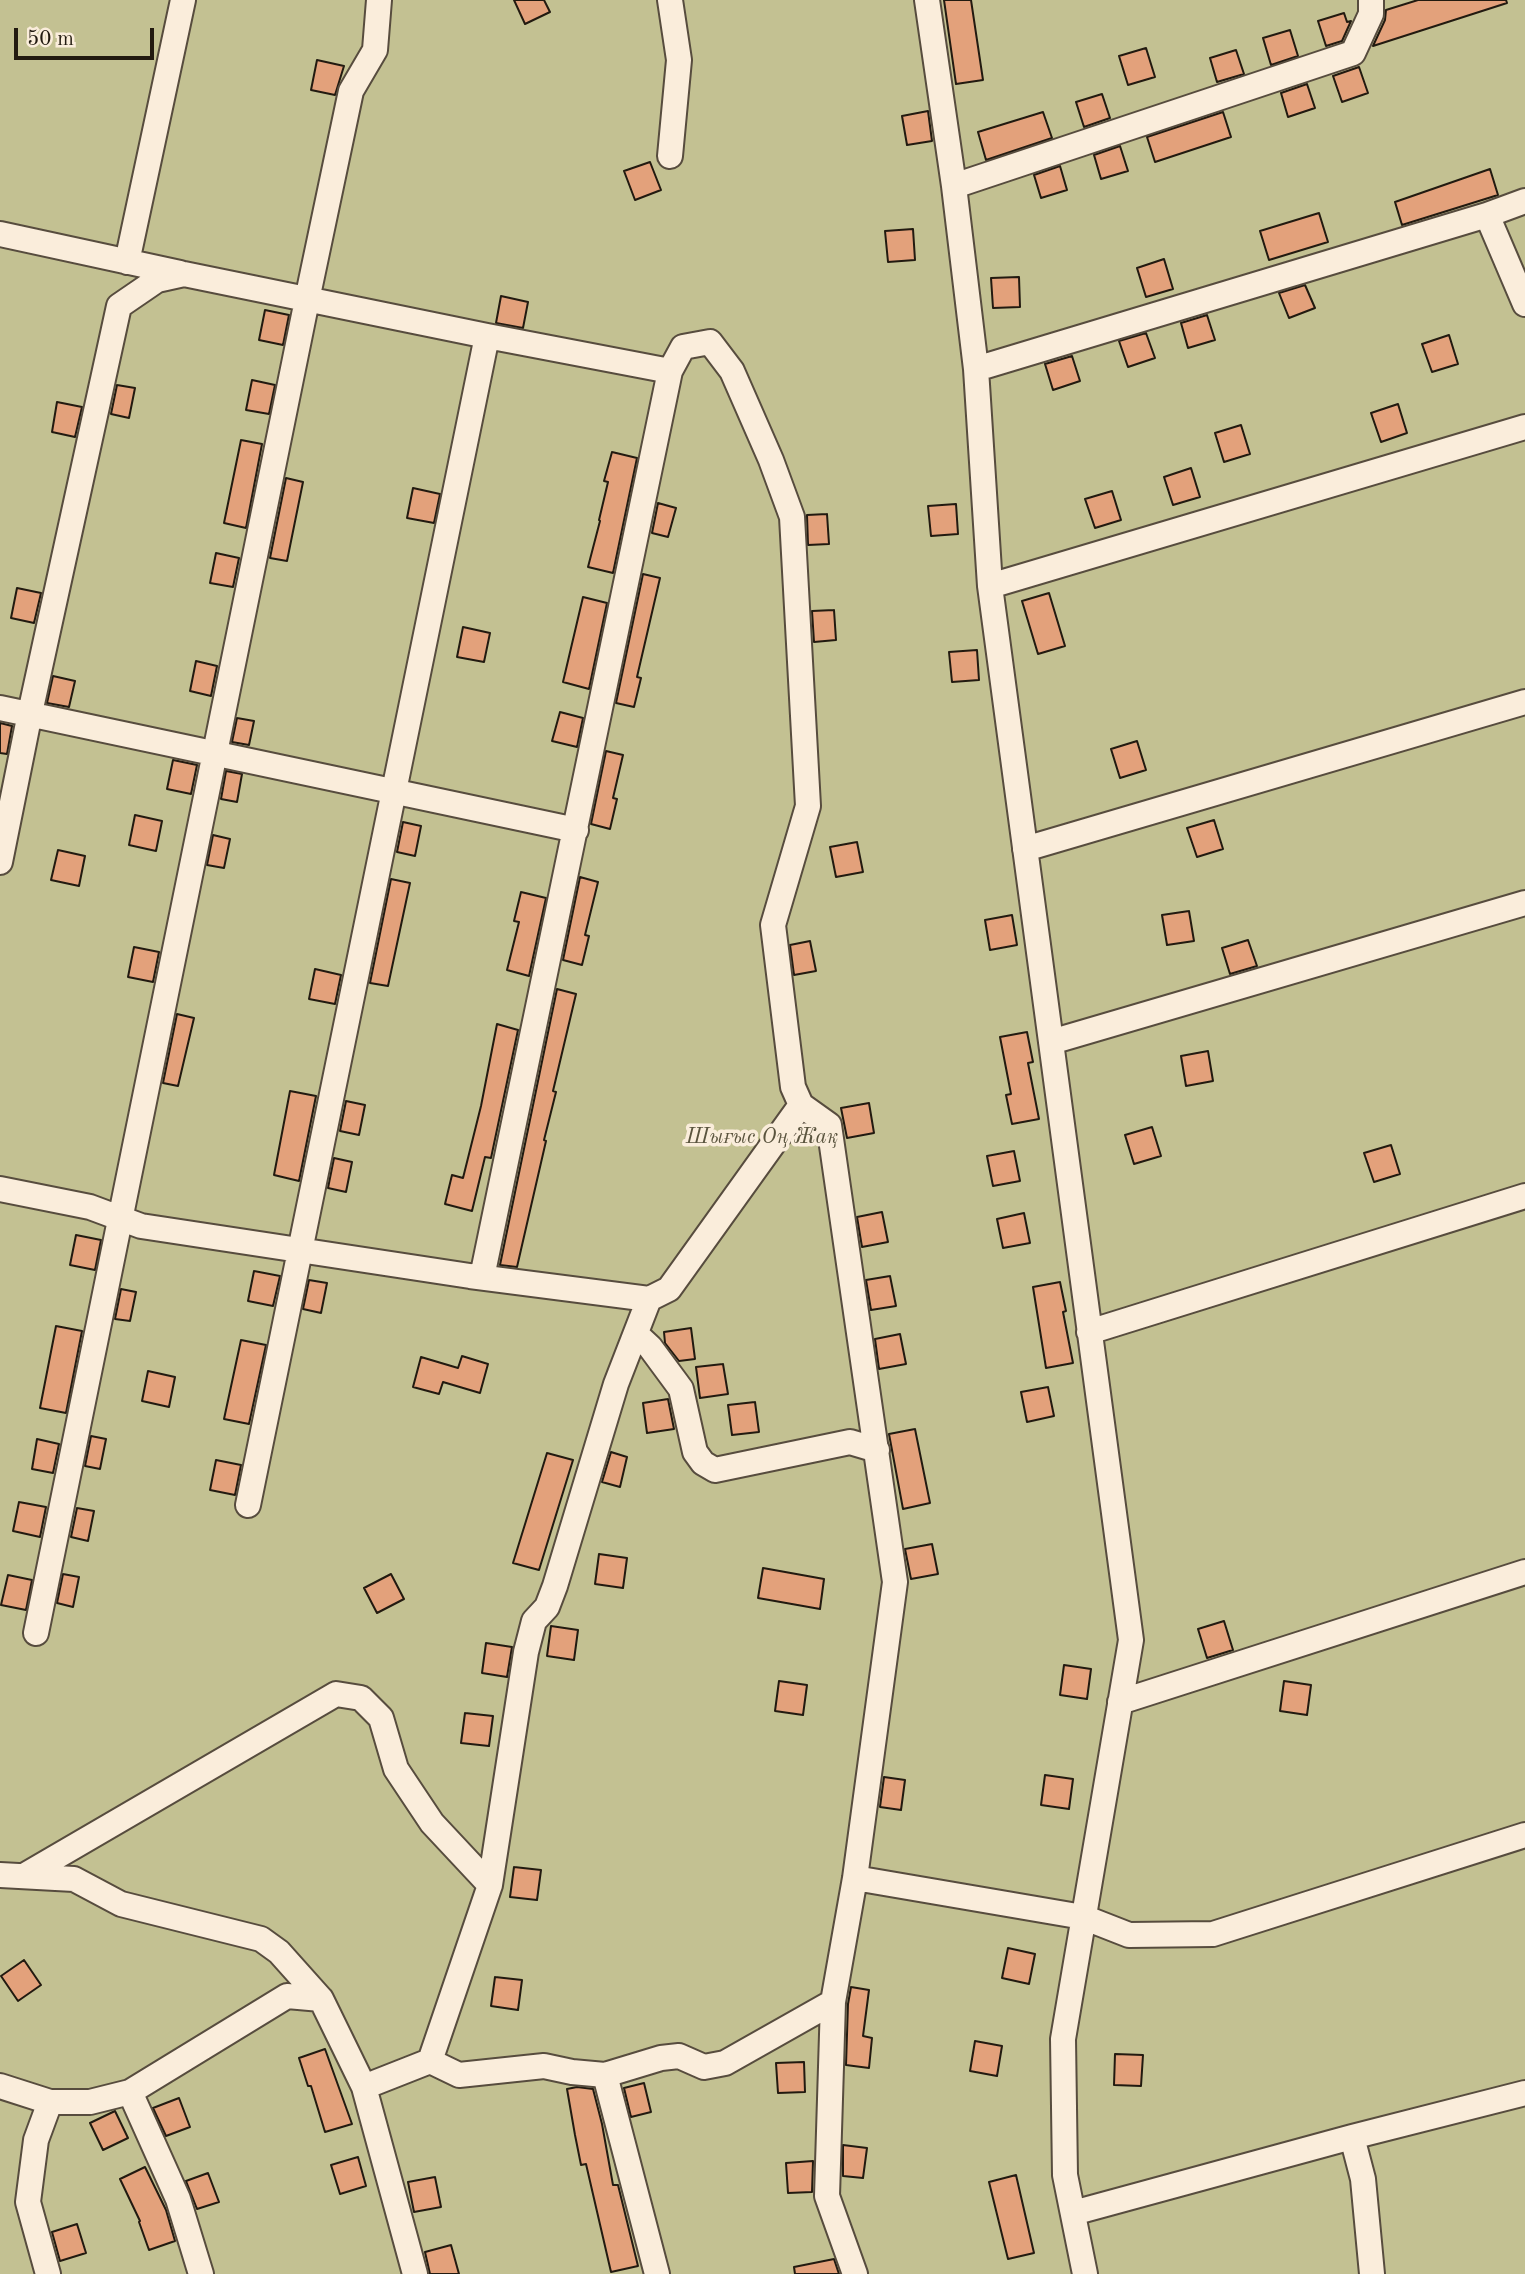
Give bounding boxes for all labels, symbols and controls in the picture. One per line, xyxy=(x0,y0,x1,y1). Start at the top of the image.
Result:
scale bar xyxy=(18,14,158,58)
text: 50 m xyxy=(27,29,74,50)
park label: Шығыс Оң Жақ xyxy=(686,1124,838,1150)

